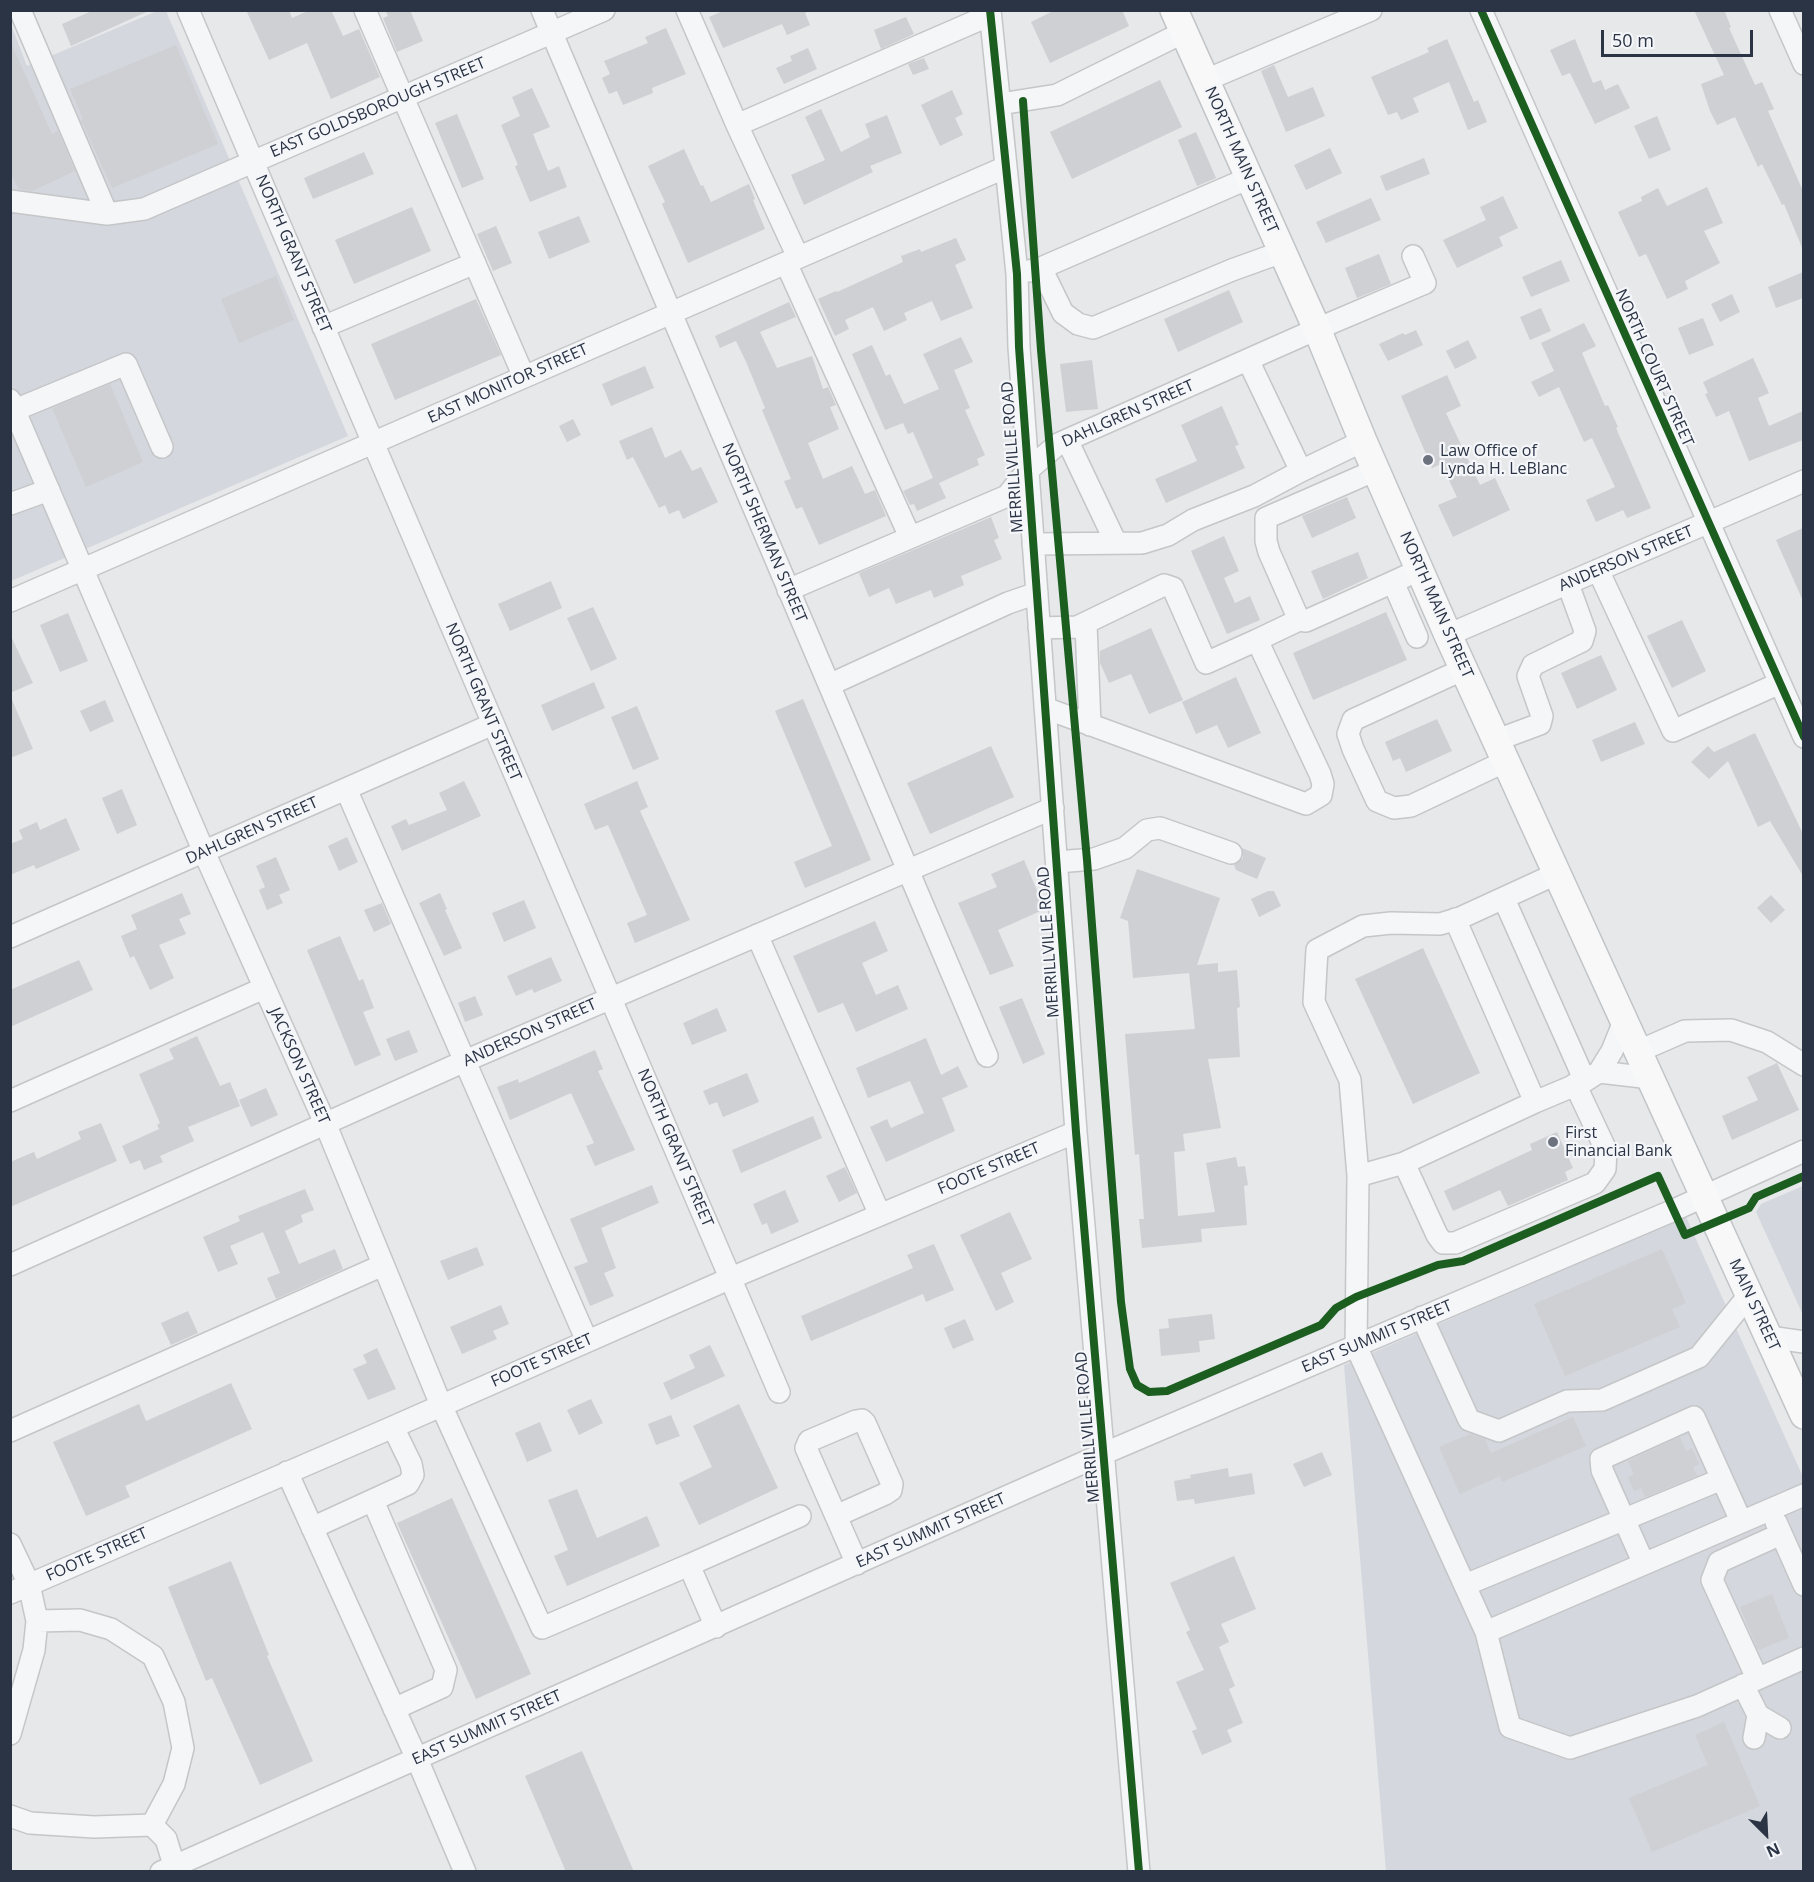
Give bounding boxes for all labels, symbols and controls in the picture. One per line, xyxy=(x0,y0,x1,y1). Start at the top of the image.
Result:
scale bar xyxy=(1604,18,1756,56)
text: 50 m xyxy=(1612,28,1654,52)
street label: EAST GOLDSBOROUGH STREET xyxy=(267,54,489,162)
street label: NORTH MAIN STREET xyxy=(1200,84,1282,236)
street label: NORTH GRANT STREET xyxy=(251,172,335,336)
street label: NORTH COURT STREET xyxy=(1611,286,1697,450)
street label: EAST MONITOR STREET xyxy=(425,340,591,428)
street label: DAHLGREN STREET xyxy=(1059,376,1197,452)
street label: MERRILLVILLE ROAD xyxy=(998,381,1028,533)
street label: NORTH SHERMAN STREET xyxy=(717,440,811,626)
place label: Law Office of Lynda H. LeBlanc xyxy=(1440,441,1567,479)
marker: Law Office of Lynda H. LeBlanc xyxy=(1421,453,1435,467)
street label: ANDERSON STREET xyxy=(1556,522,1696,596)
street label: NORTH MAIN STREET xyxy=(1395,529,1477,681)
street label: NORTH GRANT STREET xyxy=(441,620,525,784)
street label: DAHLGREN STREET xyxy=(183,793,321,869)
street label: MERRILLVILLE ROAD xyxy=(1034,866,1064,1018)
street label: ANDERSON STREET xyxy=(460,995,600,1071)
street label: JACKSON STREET xyxy=(265,1005,333,1127)
street label: NORTH GRANT STREET xyxy=(633,1066,717,1230)
place label: First Financial Bank xyxy=(1565,1123,1672,1161)
marker: First Financial Bank xyxy=(1546,1135,1560,1149)
street label: FOOTE STREET xyxy=(935,1139,1043,1199)
street label: MAIN STREET xyxy=(1724,1256,1784,1354)
street label: EAST SUMMIT STREET xyxy=(1299,1297,1455,1377)
street label: FOOTE STREET xyxy=(488,1330,596,1392)
street label: MERRILLVILLE ROAD xyxy=(1072,1350,1104,1504)
street label: EAST SUMMIT STREET xyxy=(853,1489,1009,1573)
street label: FOOTE STREET xyxy=(43,1524,151,1586)
street label: EAST SUMMIT STREET xyxy=(409,1686,565,1770)
north arrow xyxy=(1736,1804,1796,1864)
text: N xyxy=(1763,1838,1784,1863)

